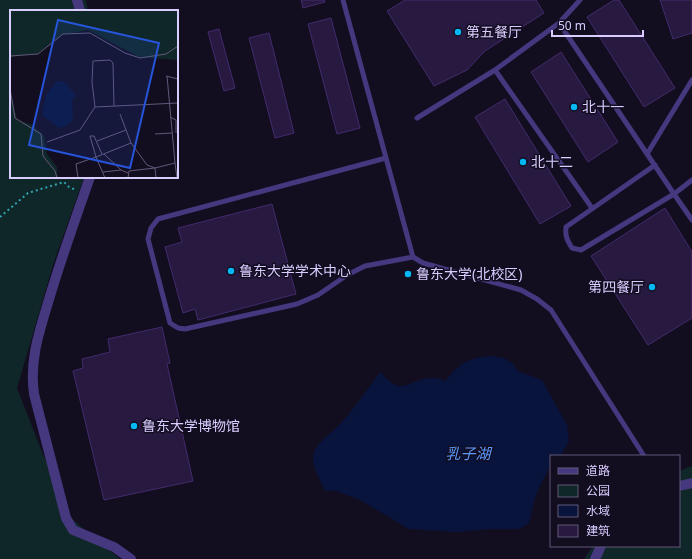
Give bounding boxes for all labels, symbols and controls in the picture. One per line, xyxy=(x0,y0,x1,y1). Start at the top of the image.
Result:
inset map xyxy=(10,10,178,178)
scale bar xyxy=(552,12,643,38)
text: 50 m xyxy=(558,17,586,34)
place label: 第五餐厅 xyxy=(466,22,522,41)
marker: 第五餐厅 xyxy=(453,27,463,37)
place label: 北十一 xyxy=(582,97,624,116)
marker: 北十一 xyxy=(569,102,579,112)
place label: 北十二 xyxy=(531,152,573,171)
marker: 北十二 xyxy=(518,157,528,167)
place label: 鲁东大学学术中心 xyxy=(239,261,351,280)
place label: 鲁东大学(北校区) xyxy=(416,264,522,283)
marker: 鲁东大学学术中心 xyxy=(226,266,236,276)
marker: 鲁东大学(北校区) xyxy=(403,269,413,279)
place label: 第四餐厅 xyxy=(588,277,644,296)
marker: 第四餐厅 xyxy=(647,282,657,292)
place label: 鲁东大学博物馆 xyxy=(142,416,240,435)
marker: 鲁东大学博物馆 xyxy=(129,421,139,431)
water label: 乳子湖 xyxy=(445,443,492,463)
legend xyxy=(550,455,680,547)
text: 道路 xyxy=(586,462,610,479)
text: 公园 xyxy=(586,482,610,499)
text: 水域 xyxy=(586,502,610,519)
text: 建筑 xyxy=(586,522,610,539)

